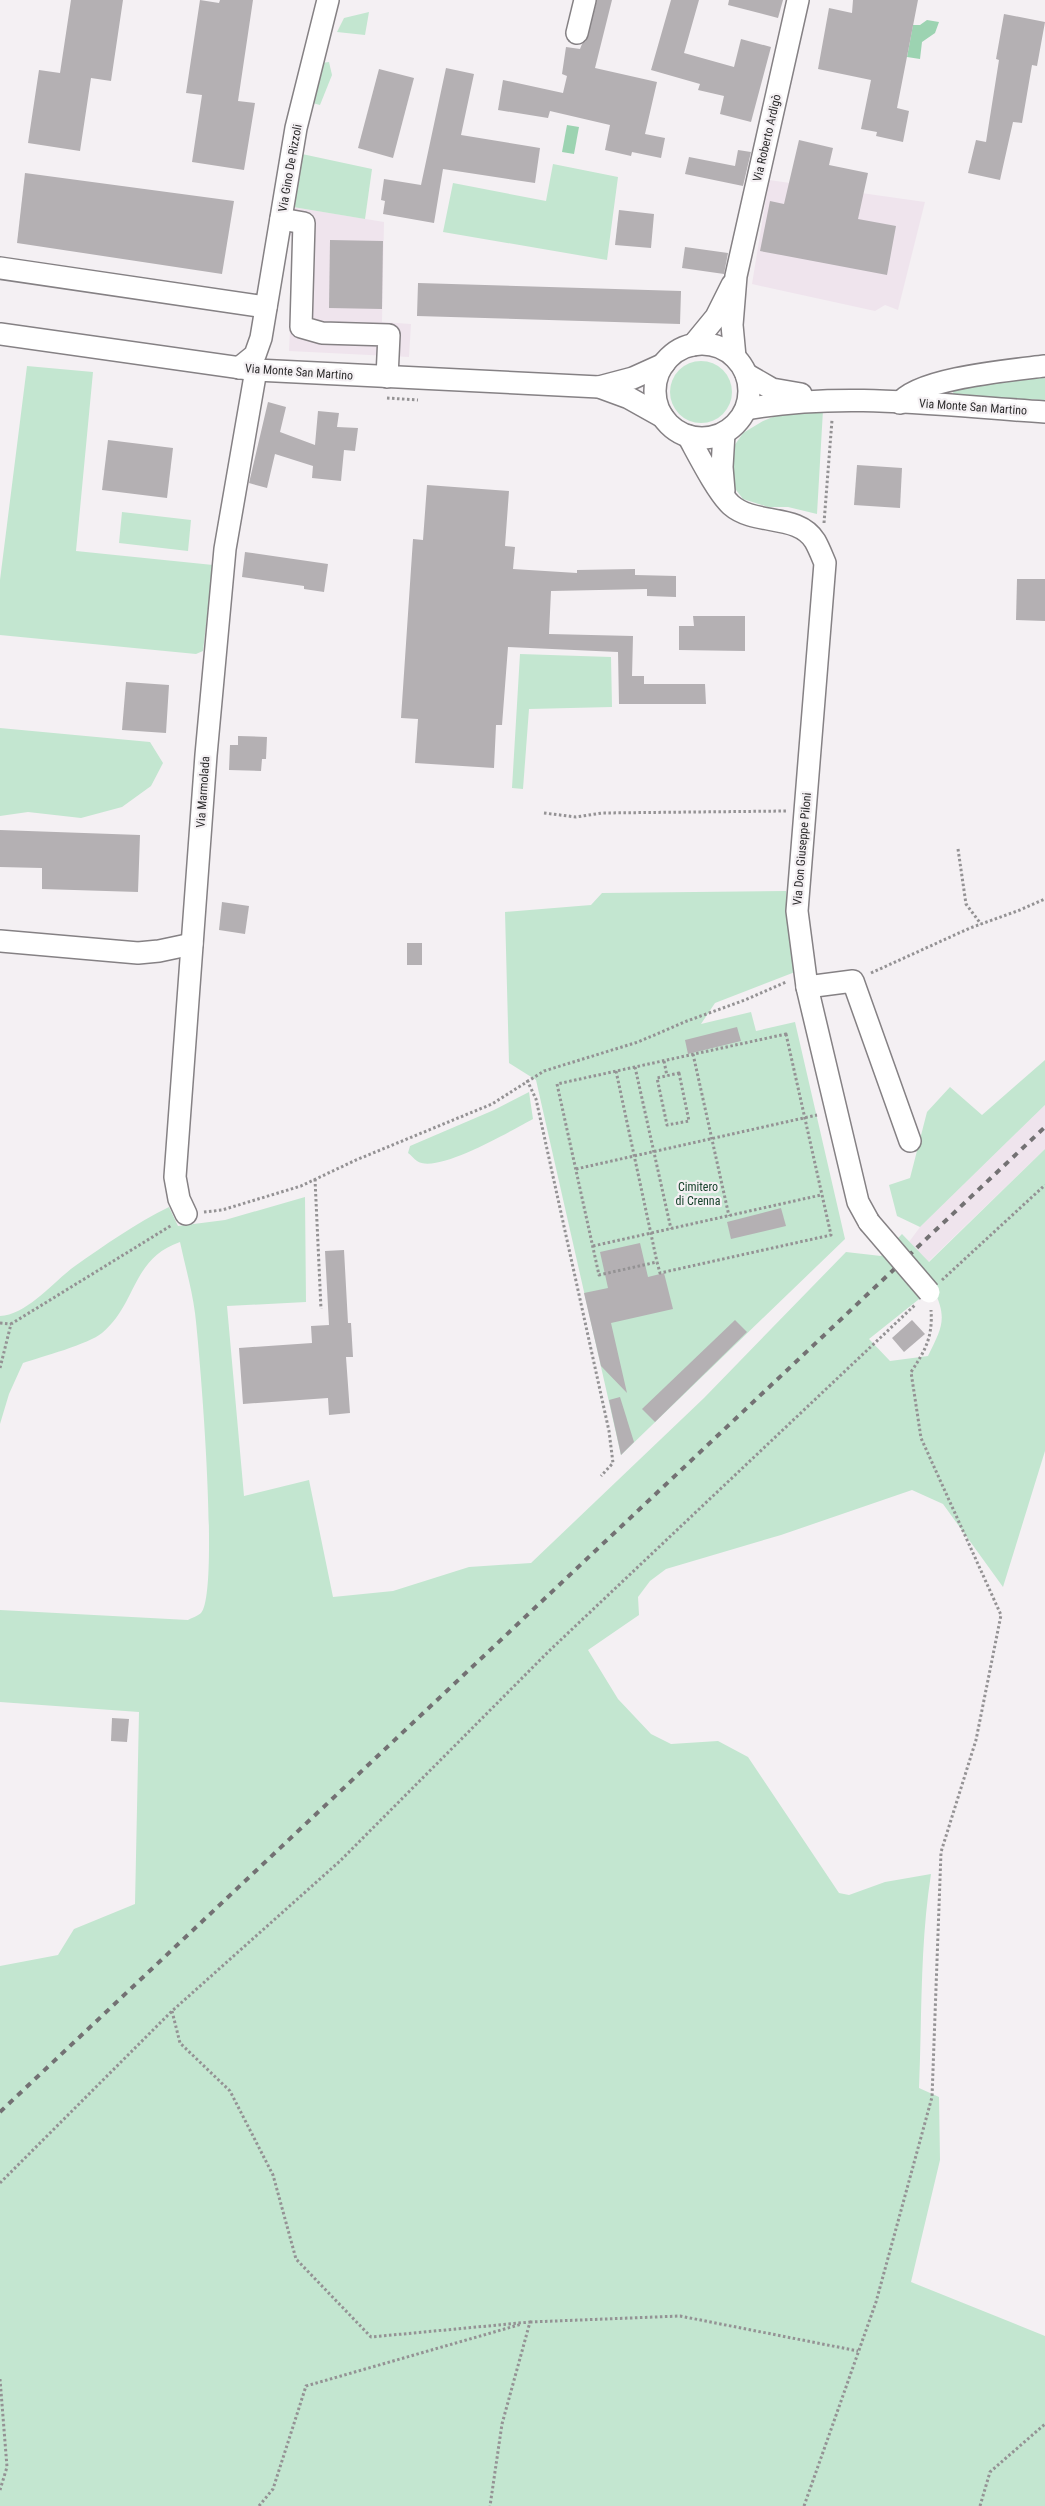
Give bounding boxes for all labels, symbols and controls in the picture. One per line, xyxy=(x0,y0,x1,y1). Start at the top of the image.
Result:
street label: Via Roberto Ardigò xyxy=(750,93,784,183)
street label: Via Gino De Rizzoli xyxy=(275,123,305,213)
street label: Via Monte San Martino xyxy=(245,361,353,383)
street label: Via Monte San Martino xyxy=(919,396,1027,418)
street label: Via Marmolada xyxy=(194,755,213,828)
street label: Via Don Giuseppe Piloni xyxy=(790,792,814,906)
park label: Cimitero di Crenna xyxy=(676,1180,721,1208)

